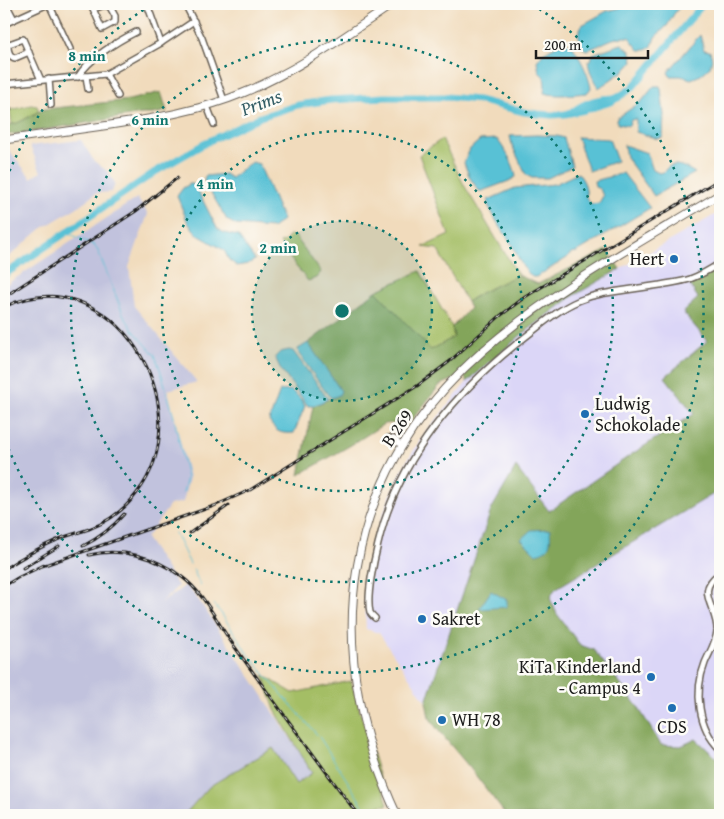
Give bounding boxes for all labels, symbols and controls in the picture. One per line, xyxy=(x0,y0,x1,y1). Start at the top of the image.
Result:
scale bar xyxy=(536,28,649,60)
text: 200 m xyxy=(544,34,582,55)
text: 8 min xyxy=(68,45,106,66)
water label: Prims xyxy=(235,81,286,123)
text: 6 min xyxy=(131,109,169,130)
text: 4 min xyxy=(196,173,234,194)
text: 2 min xyxy=(259,237,297,258)
place label: Hert xyxy=(630,245,665,272)
marker: Hert xyxy=(668,253,680,265)
centre of rings xyxy=(333,302,351,320)
place label: Ludwig Schokolade xyxy=(595,390,680,438)
street label: B 269 xyxy=(374,404,419,452)
marker: Ludwig Schokolade xyxy=(579,408,591,420)
place label: Sakret xyxy=(432,605,481,632)
marker: Sakret xyxy=(416,613,428,625)
place label: KiTa Kinderland - Campus 4 xyxy=(519,653,641,701)
marker: KiTa Kinderland - Campus 4 xyxy=(645,671,657,683)
marker: CDS xyxy=(666,702,678,714)
place label: WH 78 xyxy=(452,706,501,733)
place label: CDS xyxy=(657,713,687,740)
marker: WH 78 xyxy=(436,714,448,726)

